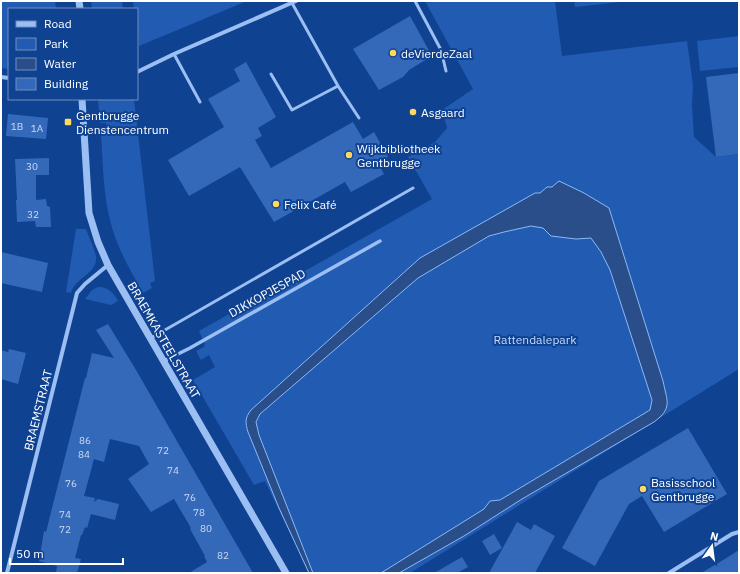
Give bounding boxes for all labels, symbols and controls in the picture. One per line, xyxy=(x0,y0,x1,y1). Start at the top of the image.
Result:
legend xyxy=(8,8,138,100)
text: Road xyxy=(44,16,72,31)
text: Park xyxy=(44,36,69,51)
place label: deVierdeZaal xyxy=(401,46,472,61)
marker: deVierdeZaal xyxy=(388,48,398,58)
text: Water xyxy=(44,56,77,71)
text: Building xyxy=(44,76,89,91)
place label: Asgaard xyxy=(421,105,465,120)
marker: Asgaard xyxy=(408,107,418,117)
place label: Gentbrugge Dienstencentrum xyxy=(76,108,169,137)
marker: Gentbrugge Dienstencentrum xyxy=(63,117,73,127)
house number: 1B xyxy=(11,120,23,133)
house number: 1A xyxy=(31,122,44,135)
place label: Wijkbibliotheek Gentbrugge xyxy=(357,141,441,170)
marker: Wijkbibliotheek Gentbrugge xyxy=(344,150,354,160)
house number: 30 xyxy=(26,160,38,173)
place label: Felix Café xyxy=(284,197,337,212)
marker: Felix Café xyxy=(271,199,281,209)
house number: 32 xyxy=(27,208,39,221)
street label: DIKKOPJESPAD xyxy=(226,266,308,320)
street label: BRAEMKASTEELSTRAAT xyxy=(125,279,204,401)
park label: Rattendalepark xyxy=(494,332,577,347)
street label: BRAEMSTRAAT xyxy=(21,368,55,452)
house number: 86 xyxy=(79,434,91,447)
house number: 72 xyxy=(157,444,169,457)
house number: 84 xyxy=(78,448,90,461)
house number: 74 xyxy=(167,464,179,477)
place label: Basisschool Gentbrugge xyxy=(651,475,715,504)
house number: 76 xyxy=(65,477,77,490)
marker: Basisschool Gentbrugge xyxy=(638,484,648,494)
house number: 76 xyxy=(184,491,196,504)
house number: 78 xyxy=(193,506,205,519)
house number: 74 xyxy=(59,508,71,521)
house number: 80 xyxy=(200,522,212,535)
house number: 72 xyxy=(59,523,71,536)
north arrow xyxy=(692,526,732,566)
text: N xyxy=(709,529,720,544)
scale bar xyxy=(10,540,123,566)
text: 50 m xyxy=(16,546,44,561)
house number: 82 xyxy=(217,549,229,562)

